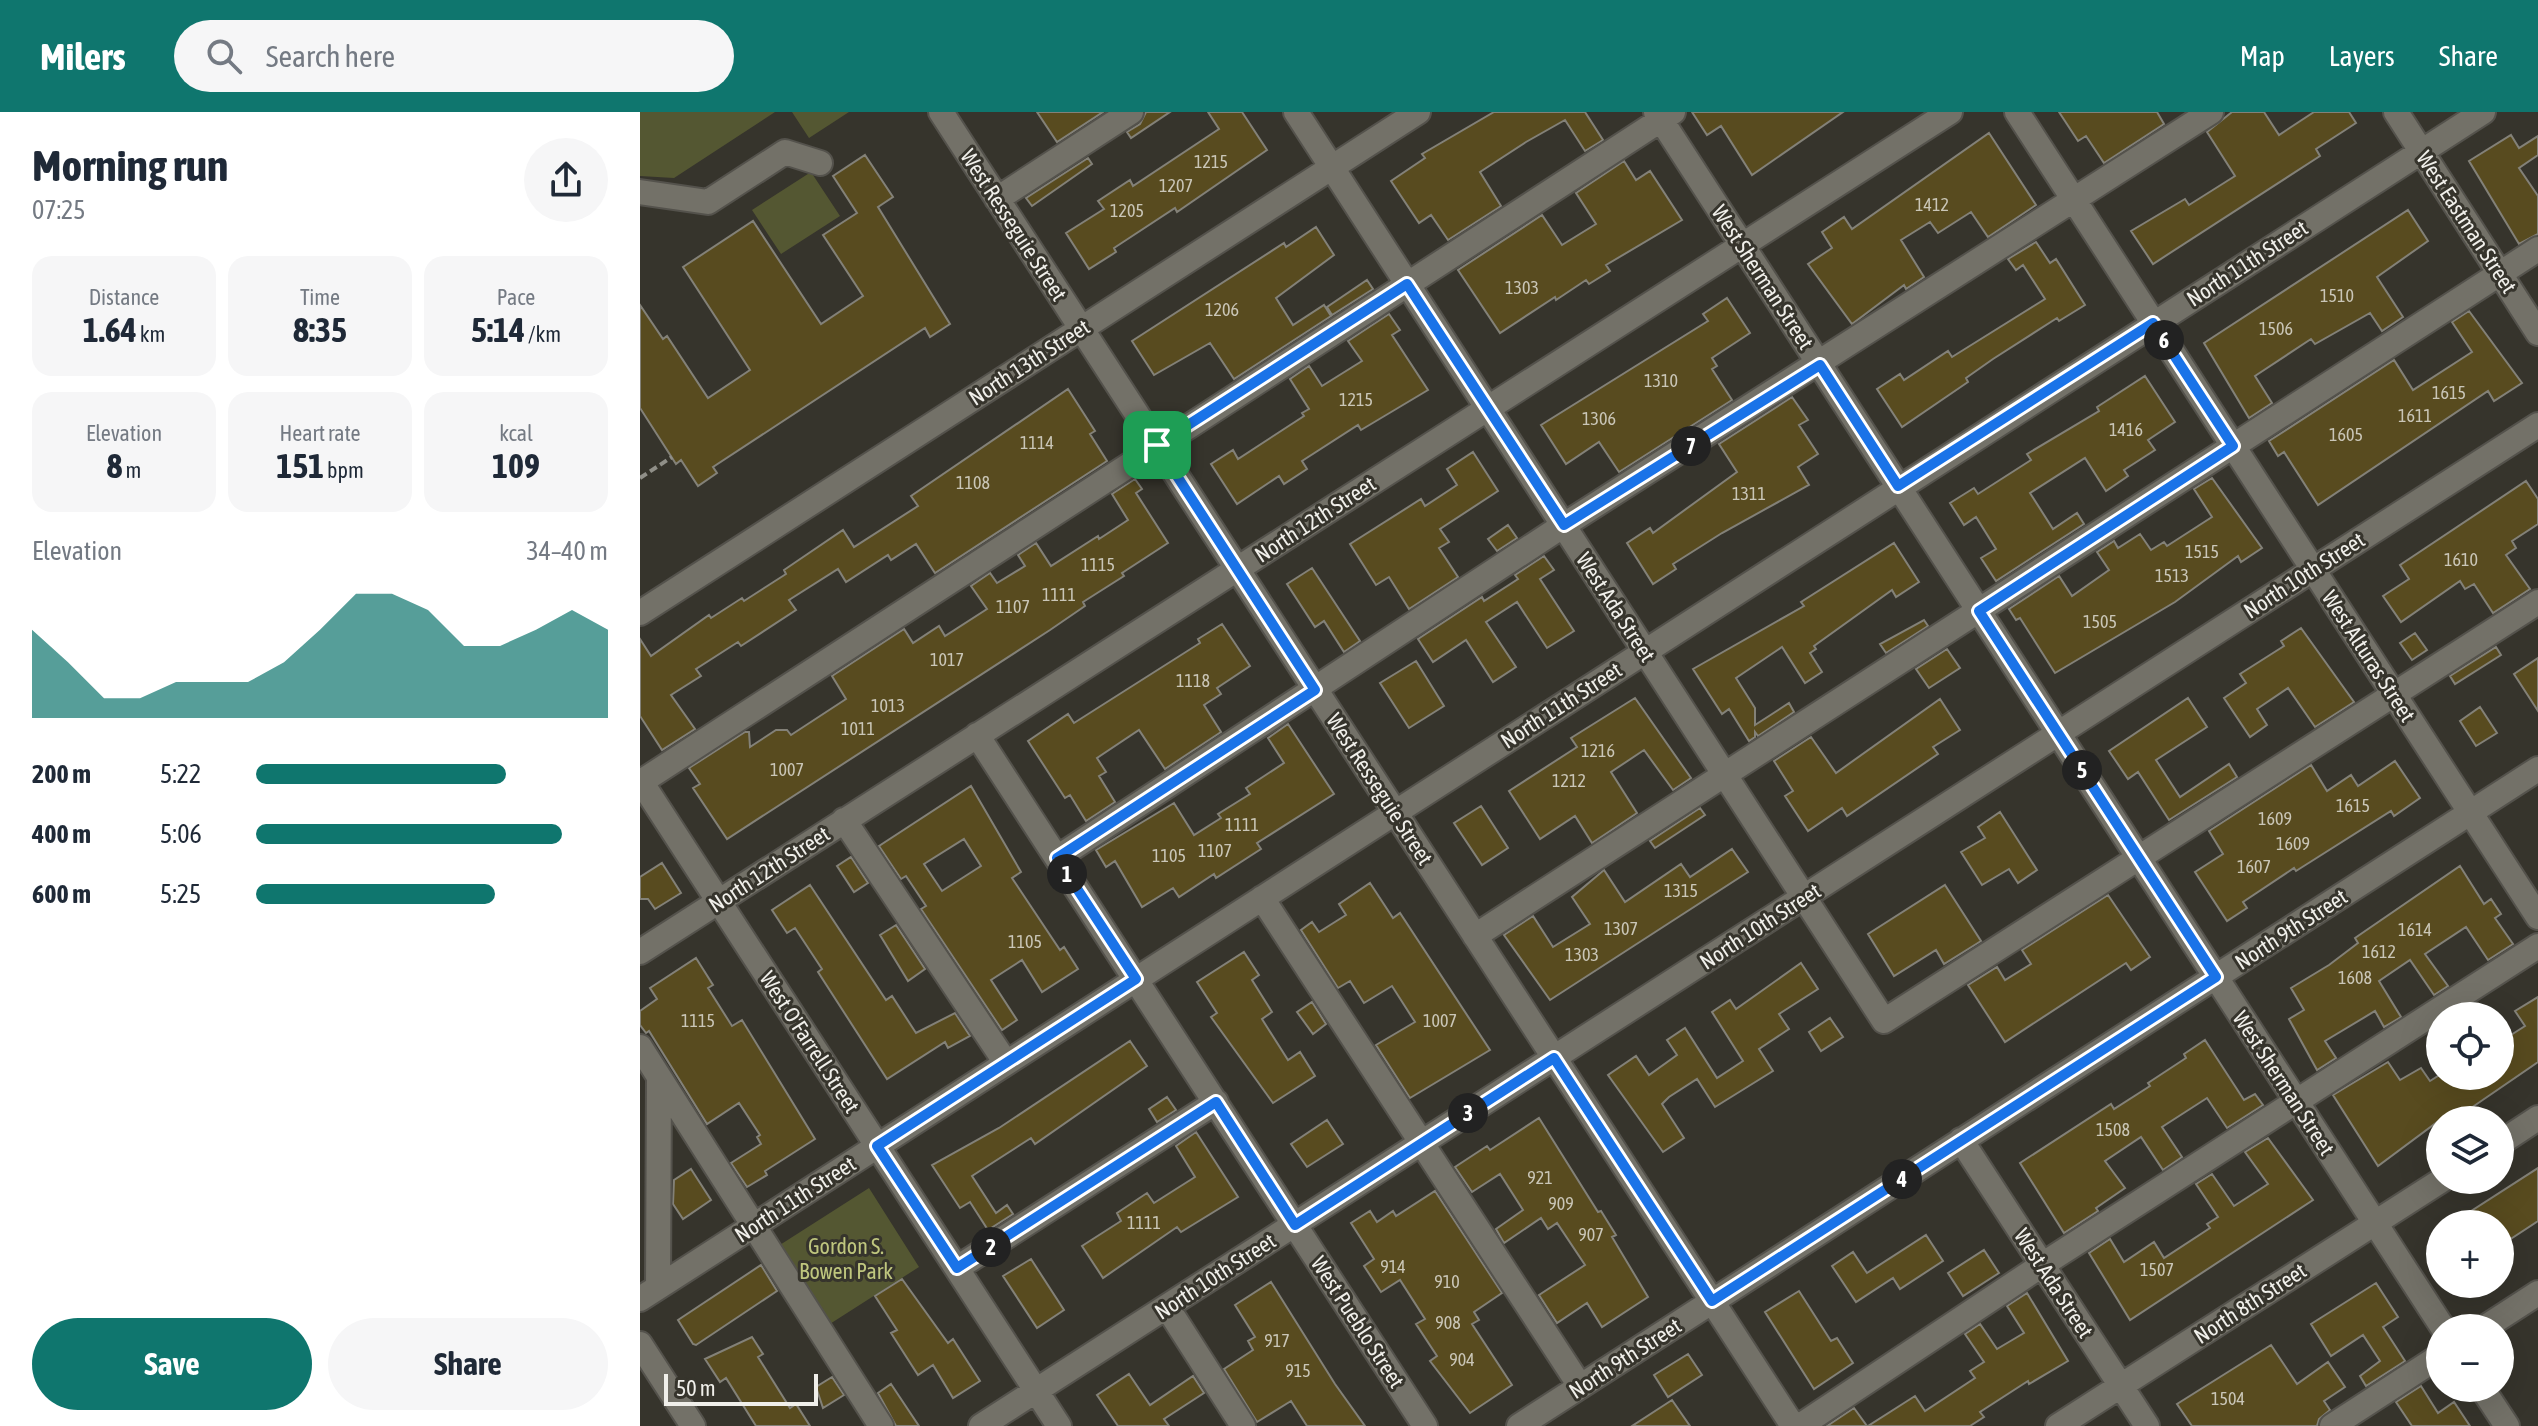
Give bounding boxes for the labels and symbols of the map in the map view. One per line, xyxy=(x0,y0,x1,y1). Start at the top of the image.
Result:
street label: West Resseguie Street xyxy=(955,144,1073,306)
street label: West Eastman Street xyxy=(2411,146,2523,298)
house number: 1215 xyxy=(1194,151,1228,172)
house number: 1207 xyxy=(1159,175,1193,196)
house number: 1412 xyxy=(1915,194,1949,215)
house number: 1205 xyxy=(1110,200,1144,221)
street label: West Sherman Street xyxy=(1707,200,1819,354)
street label: North 11th Street xyxy=(2182,214,2312,312)
house number: 1303 xyxy=(1505,277,1539,298)
house number: 1510 xyxy=(2320,285,2354,306)
house number: 1206 xyxy=(1205,299,1239,320)
street label: North 13th Street xyxy=(964,313,1094,411)
house number: 1506 xyxy=(2259,318,2293,339)
pin: 6 xyxy=(2144,320,2184,360)
house number: 1310 xyxy=(1644,370,1678,391)
house number: 1615 xyxy=(2432,382,2466,403)
house number: 1215 xyxy=(1339,389,1373,410)
house number: 1611 xyxy=(2398,405,2432,426)
house number: 1306 xyxy=(1582,408,1616,429)
pin xyxy=(1123,411,1191,479)
house number: 1416 xyxy=(2109,419,2143,440)
house number: 1605 xyxy=(2329,424,2363,445)
pin: 7 xyxy=(1671,426,1711,466)
house number: 1114 xyxy=(1020,432,1054,453)
street label: North 12th Street xyxy=(1250,470,1380,568)
house number: 1108 xyxy=(956,472,990,493)
house number: 1311 xyxy=(1732,483,1766,504)
street label: North 10th Street xyxy=(2239,526,2369,624)
house number: 1515 xyxy=(2185,541,2219,562)
street label: West Ada Street xyxy=(1571,547,1661,667)
house number: 1610 xyxy=(2444,549,2478,570)
house number: 1115 xyxy=(1081,554,1115,575)
house number: 1513 xyxy=(2155,565,2189,586)
house number: 1111 xyxy=(1042,584,1076,605)
street label: West Alturas Street xyxy=(2317,585,2421,727)
house number: 1107 xyxy=(996,596,1030,617)
house number: 1505 xyxy=(2083,611,2117,632)
house number: 1017 xyxy=(930,649,964,670)
street label: North 11th Street xyxy=(1496,656,1626,754)
house number: 1118 xyxy=(1176,670,1210,691)
house number: 1013 xyxy=(871,695,905,716)
street label: West Resseguie Street xyxy=(1321,708,1439,870)
house number: 1011 xyxy=(841,718,875,739)
house number: 1216 xyxy=(1581,740,1615,761)
pin: 5 xyxy=(2062,750,2102,790)
house number: 1007 xyxy=(770,759,804,780)
house number: 1212 xyxy=(1552,770,1586,791)
house number: 1615 xyxy=(2336,795,2370,816)
house number: 1609 xyxy=(2258,808,2292,829)
house number: 1111 xyxy=(1225,814,1259,835)
street label: North 12th Street xyxy=(704,820,834,918)
house number: 1609 xyxy=(2276,833,2310,854)
house number: 1107 xyxy=(1198,840,1232,861)
house number: 1105 xyxy=(1152,845,1186,866)
pin: 1 xyxy=(1047,854,1087,894)
house number: 1607 xyxy=(2237,856,2271,877)
street label: North 10th Street xyxy=(1695,877,1825,975)
house number: 1315 xyxy=(1664,880,1698,901)
street label: North 9th Street xyxy=(2230,883,2352,975)
house number: 1307 xyxy=(1604,918,1638,939)
house number: 1614 xyxy=(2398,919,2432,940)
house number: 1105 xyxy=(1008,931,1042,952)
house number: 1612 xyxy=(2362,941,2396,962)
house number: 1303 xyxy=(1565,944,1599,965)
street label: West O'Farrell Street xyxy=(755,966,865,1118)
house number: 1608 xyxy=(2338,967,2372,988)
street label: West Sherman Street xyxy=(2228,1006,2340,1160)
house number: 1115 xyxy=(681,1010,715,1031)
house number: 1007 xyxy=(1423,1010,1457,1031)
pin: 3 xyxy=(1448,1093,1488,1133)
house number: 1508 xyxy=(2096,1119,2130,1140)
street label: North 11th Street xyxy=(730,1150,860,1248)
pin: 4 xyxy=(1882,1159,1922,1199)
house number: 921 xyxy=(1527,1167,1553,1188)
house number: 909 xyxy=(1548,1193,1574,1214)
house number: 1111 xyxy=(1127,1212,1161,1233)
street label: West Ada Street xyxy=(2009,1223,2099,1343)
house number: 907 xyxy=(1578,1224,1604,1245)
pin: 2 xyxy=(971,1227,1011,1267)
street label: North 10th Street xyxy=(1150,1227,1280,1325)
park label: Gordon S. Bowen Park xyxy=(799,1233,893,1284)
street label: West Pueblo Street xyxy=(1306,1251,1410,1393)
house number: 914 xyxy=(1380,1256,1406,1277)
street label: North 8th Street xyxy=(2189,1257,2311,1349)
house number: 1507 xyxy=(2140,1259,2174,1280)
house number: 910 xyxy=(1434,1271,1460,1292)
house number: 908 xyxy=(1435,1312,1461,1333)
street label: North 9th Street xyxy=(1564,1312,1686,1404)
house number: 917 xyxy=(1264,1330,1290,1351)
house number: 904 xyxy=(1449,1349,1475,1370)
house number: 915 xyxy=(1285,1360,1311,1381)
scale bar xyxy=(664,1370,818,1406)
house number: 1504 xyxy=(2211,1388,2245,1409)

